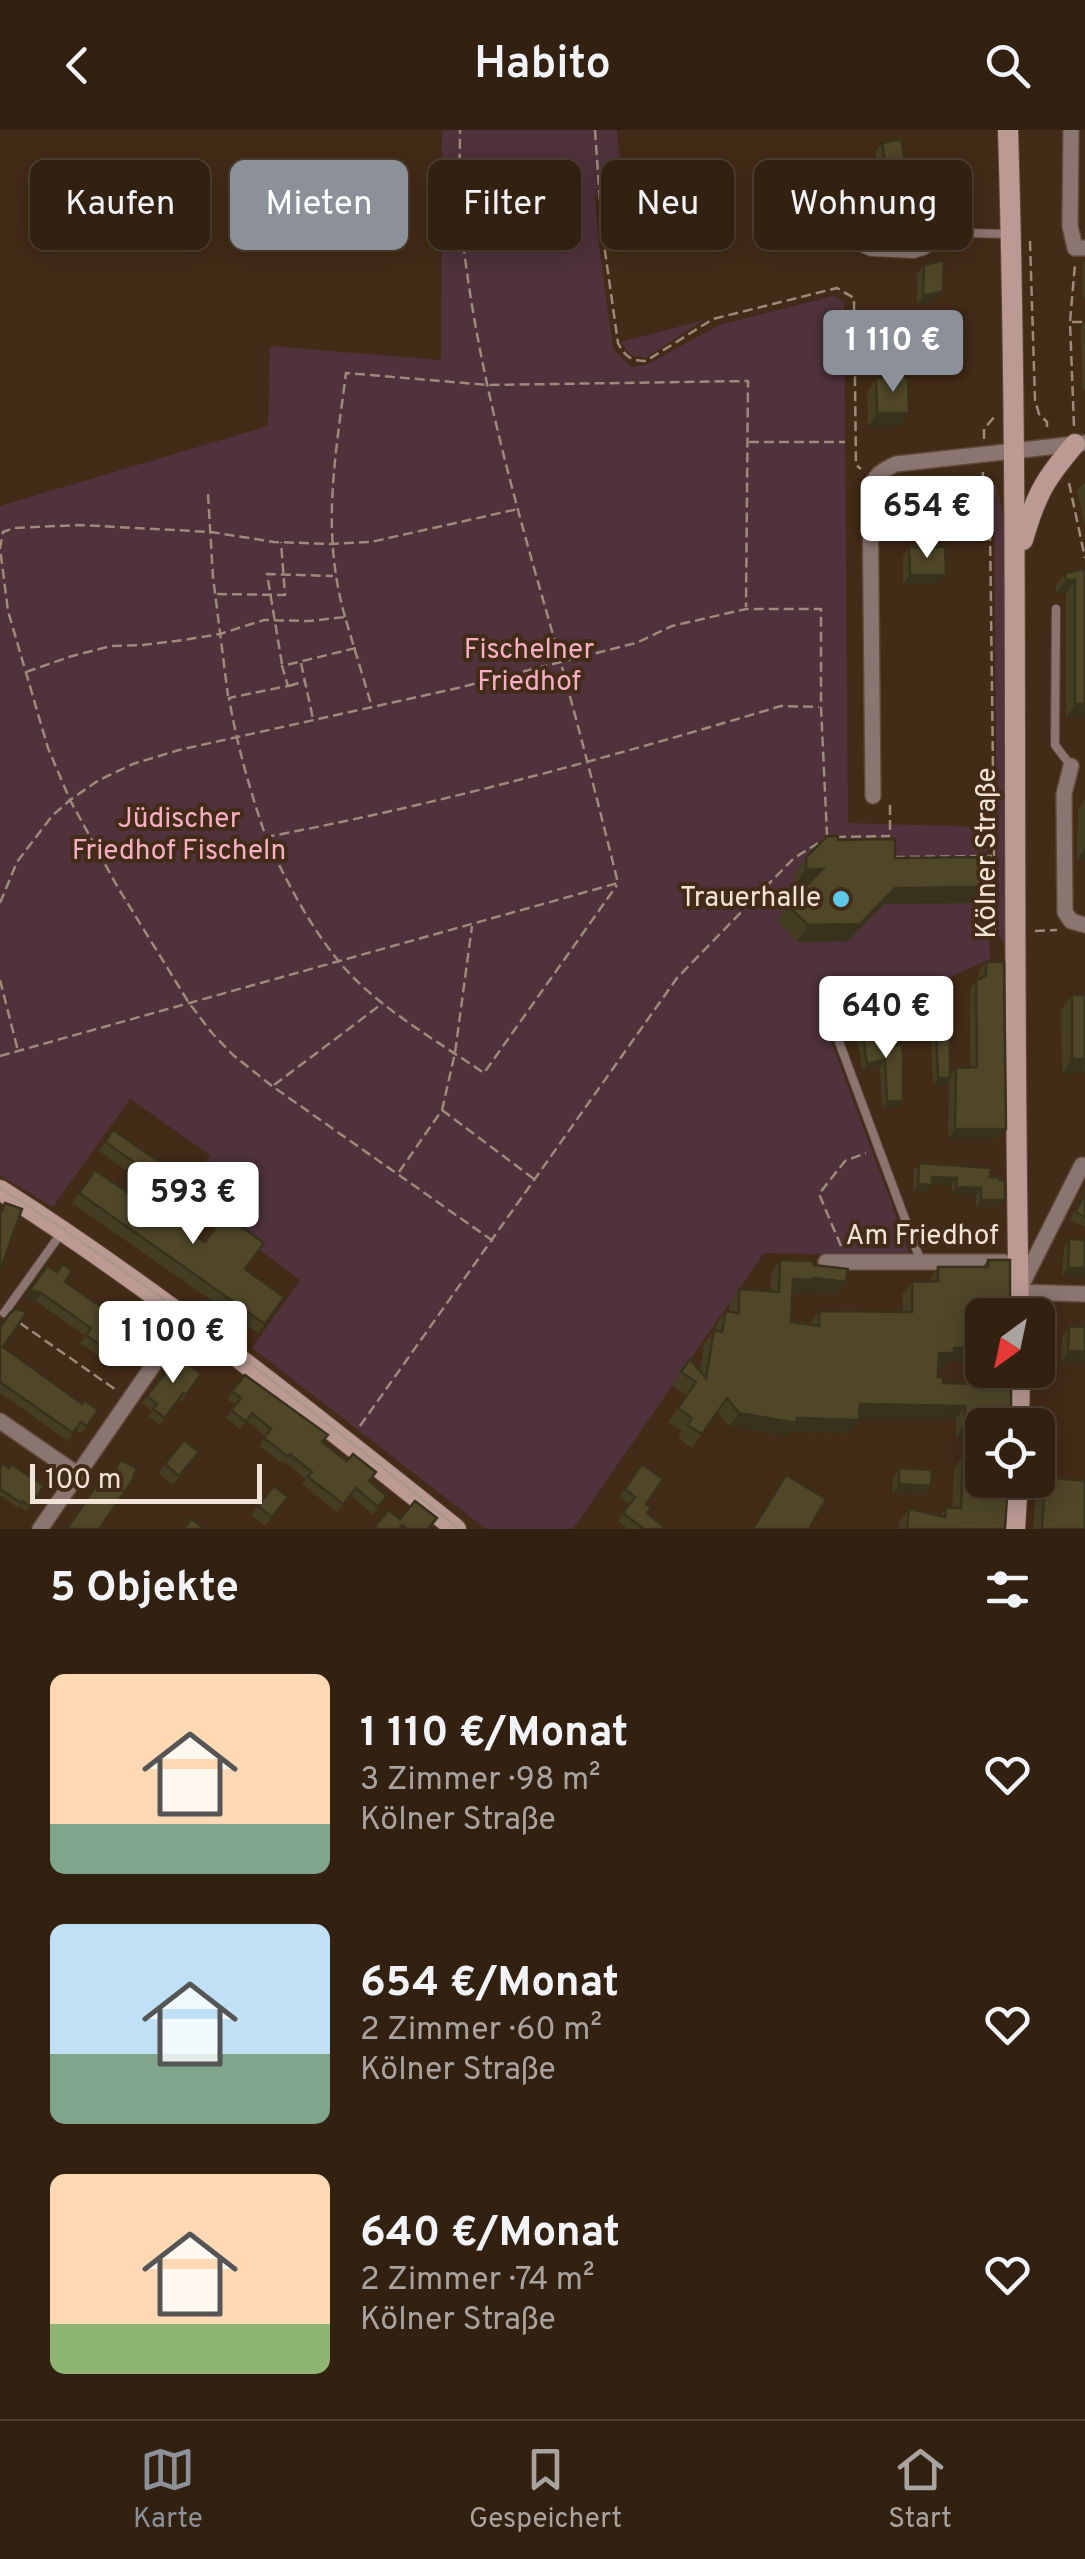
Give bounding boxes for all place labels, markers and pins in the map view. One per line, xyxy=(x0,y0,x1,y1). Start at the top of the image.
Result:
pin: 1 110 € xyxy=(801,310,985,395)
pin: 654 € xyxy=(857,476,997,561)
place label: Trauerhalle xyxy=(680,881,821,917)
marker: Trauerhalle xyxy=(830,888,852,910)
pin: 640 € xyxy=(816,976,956,1061)
pin: 593 € xyxy=(123,1162,263,1247)
pin: 1 100 € xyxy=(81,1301,265,1386)

